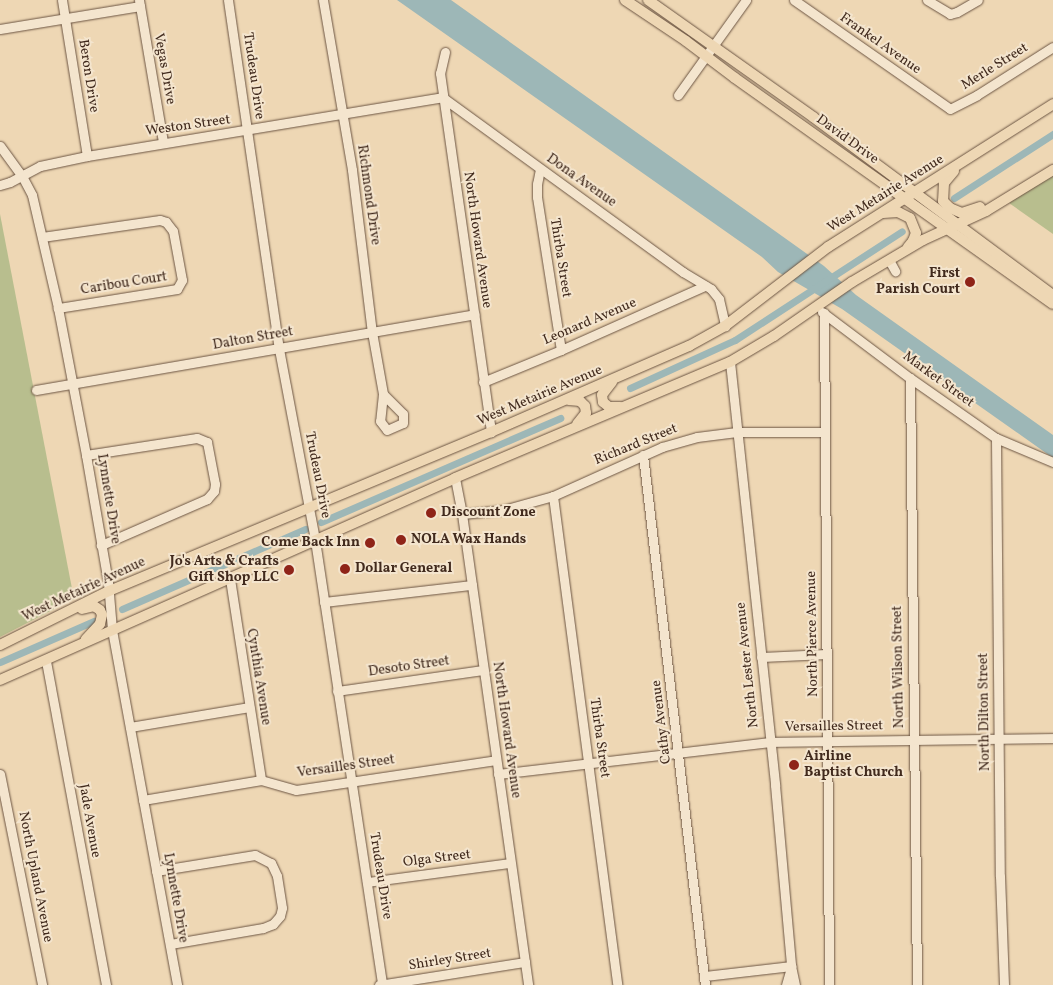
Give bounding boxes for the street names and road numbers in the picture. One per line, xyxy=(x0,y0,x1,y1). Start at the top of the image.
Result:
street label: Frankel Avenue xyxy=(836,10,924,78)
street label: Trudeau Drive xyxy=(239,31,267,121)
street label: Vegas Drive xyxy=(149,32,179,106)
street label: Beron Drive xyxy=(74,38,102,114)
street label: Merle Street xyxy=(959,40,1031,94)
street label: Weston Street xyxy=(144,112,232,140)
street label: David Drive xyxy=(812,112,882,168)
street label: Richmond Drive xyxy=(353,144,383,246)
street label: Dona Avenue xyxy=(543,151,619,211)
street label: West Metairie Avenue xyxy=(825,151,947,237)
street label: North Howard Avenue xyxy=(459,171,495,309)
street label: Thirba Street xyxy=(545,217,575,299)
street label: Caribou Court xyxy=(80,269,168,299)
street label: Leonard Avenue xyxy=(541,295,639,349)
street label: Dalton Street xyxy=(211,324,295,354)
street label: Market Street xyxy=(899,348,977,412)
street label: West Metairie Avenue xyxy=(475,362,605,430)
street label: Richard Street xyxy=(592,421,680,469)
street label: Trudeau Drive xyxy=(300,430,334,520)
street label: Lynnette Drive xyxy=(93,453,123,545)
street label: West Metairie Avenue xyxy=(20,554,148,626)
street label: North Pierce Avenue xyxy=(804,571,822,697)
street label: North Lester Avenue xyxy=(733,601,763,729)
street label: North Wilson Street xyxy=(890,605,908,729)
street label: Cynthia Avenue xyxy=(242,628,274,726)
street label: Desoto Street xyxy=(367,653,451,681)
street label: North Dilton Street xyxy=(976,653,994,771)
street label: North Howard Avenue xyxy=(488,661,524,799)
street label: Cathy Avenue xyxy=(648,679,676,765)
street label: Thirba Street xyxy=(585,697,613,779)
street label: Versailles Street xyxy=(785,718,883,736)
street label: Versailles Street xyxy=(296,752,396,782)
street label: Jade Avenue xyxy=(74,783,104,859)
street label: North Upland Avenue xyxy=(14,810,56,944)
street label: Trudeau Drive xyxy=(365,831,395,921)
street label: Olga Street xyxy=(402,847,472,871)
street label: Lynnette Drive xyxy=(159,852,191,944)
street label: Shirley Street xyxy=(407,945,493,975)

